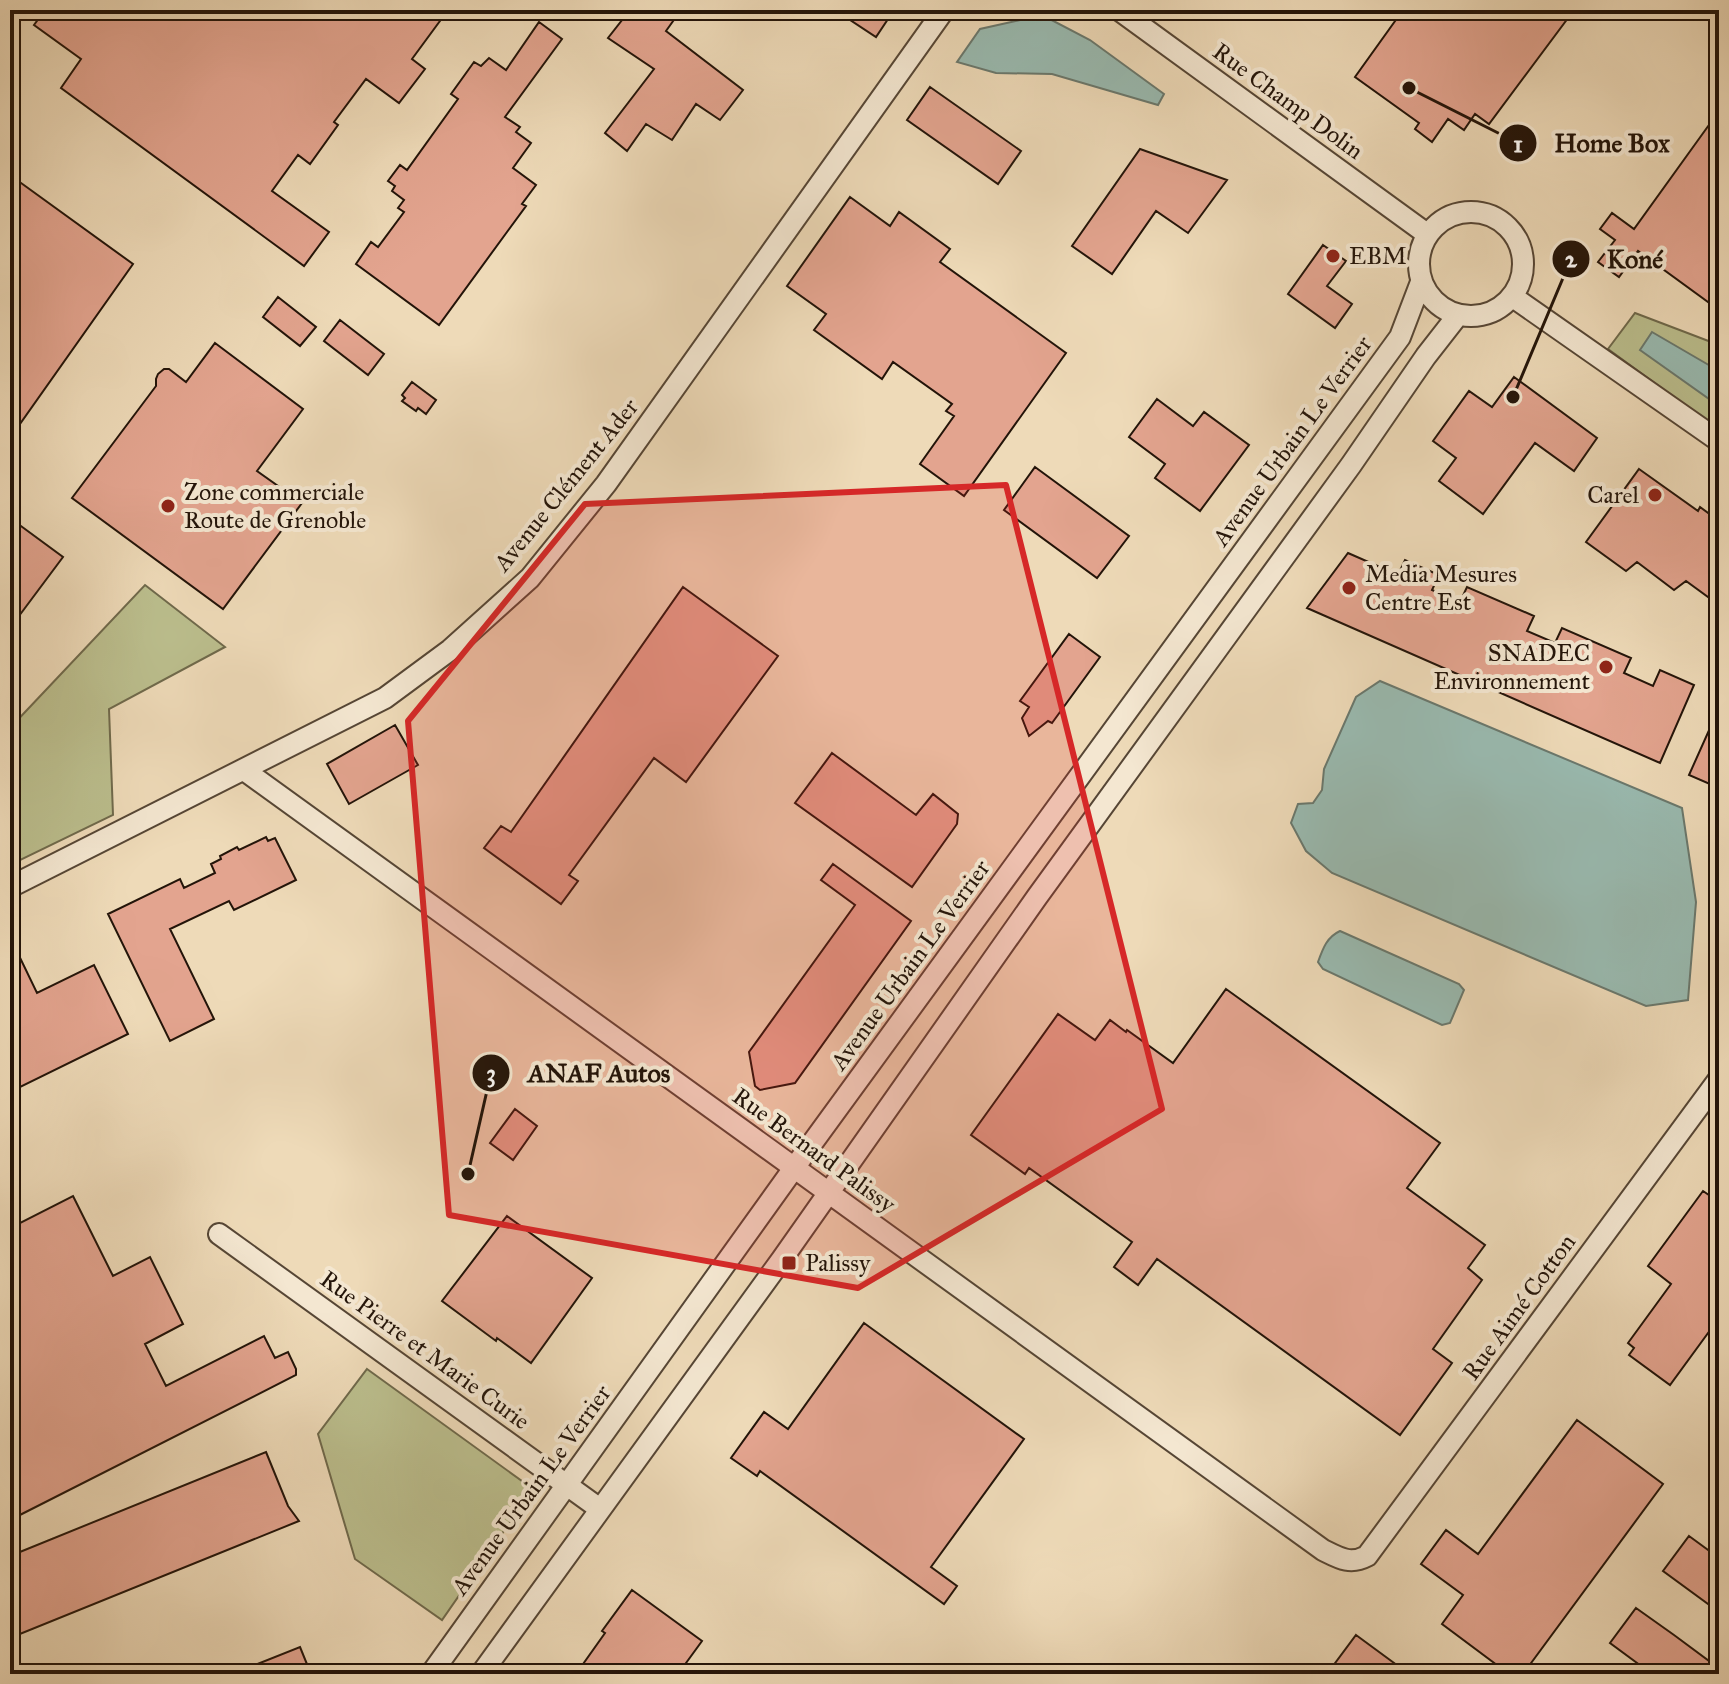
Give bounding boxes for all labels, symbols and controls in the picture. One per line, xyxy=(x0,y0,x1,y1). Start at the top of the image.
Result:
street label: Rue Champ Dolin xyxy=(1207,36,1369,166)
callout: Home Box xyxy=(1498,118,1685,168)
text: Home Box xyxy=(1554,127,1670,159)
text: 1 xyxy=(1513,129,1523,159)
callout: Koné xyxy=(1551,234,1679,284)
place label: EBM xyxy=(1349,241,1407,271)
text: Koné xyxy=(1607,243,1664,275)
text: 2 xyxy=(1565,244,1578,274)
marker: EBM xyxy=(1324,247,1342,265)
street label: Avenue Urbain Le Verrier xyxy=(1205,330,1378,553)
street label: Avenue Clément Ader xyxy=(486,393,645,578)
place label: Zone commerciale Route de Grenoble xyxy=(184,477,366,535)
place label: Carel xyxy=(1587,480,1640,510)
marker: Carel xyxy=(1646,486,1664,504)
marker: Zone commerciale Route de Grenoble xyxy=(159,497,177,515)
place label: Media Mesures Centre Est xyxy=(1365,559,1517,617)
marker: Media Mesures Centre Est xyxy=(1340,579,1358,597)
place label: SNADEC Environnement xyxy=(1433,638,1590,696)
marker: SNADEC Environnement xyxy=(1597,658,1615,676)
street label: Avenue Urbain Le Verrier xyxy=(823,854,996,1077)
callout: ANAF Autos xyxy=(471,1048,686,1098)
text: ANAF Autos xyxy=(526,1057,671,1089)
text: 3 xyxy=(486,1058,496,1088)
street label: Rue Bernard Palissy xyxy=(727,1081,902,1220)
street label: Rue Aimé Cotton xyxy=(1456,1228,1582,1386)
place label: Palissy xyxy=(805,1248,871,1278)
marker: Palissy xyxy=(780,1254,798,1272)
street label: Rue Pierre et Marie Curie xyxy=(314,1264,536,1436)
street label: Avenue Urbain Le Verrier xyxy=(444,1379,617,1602)

